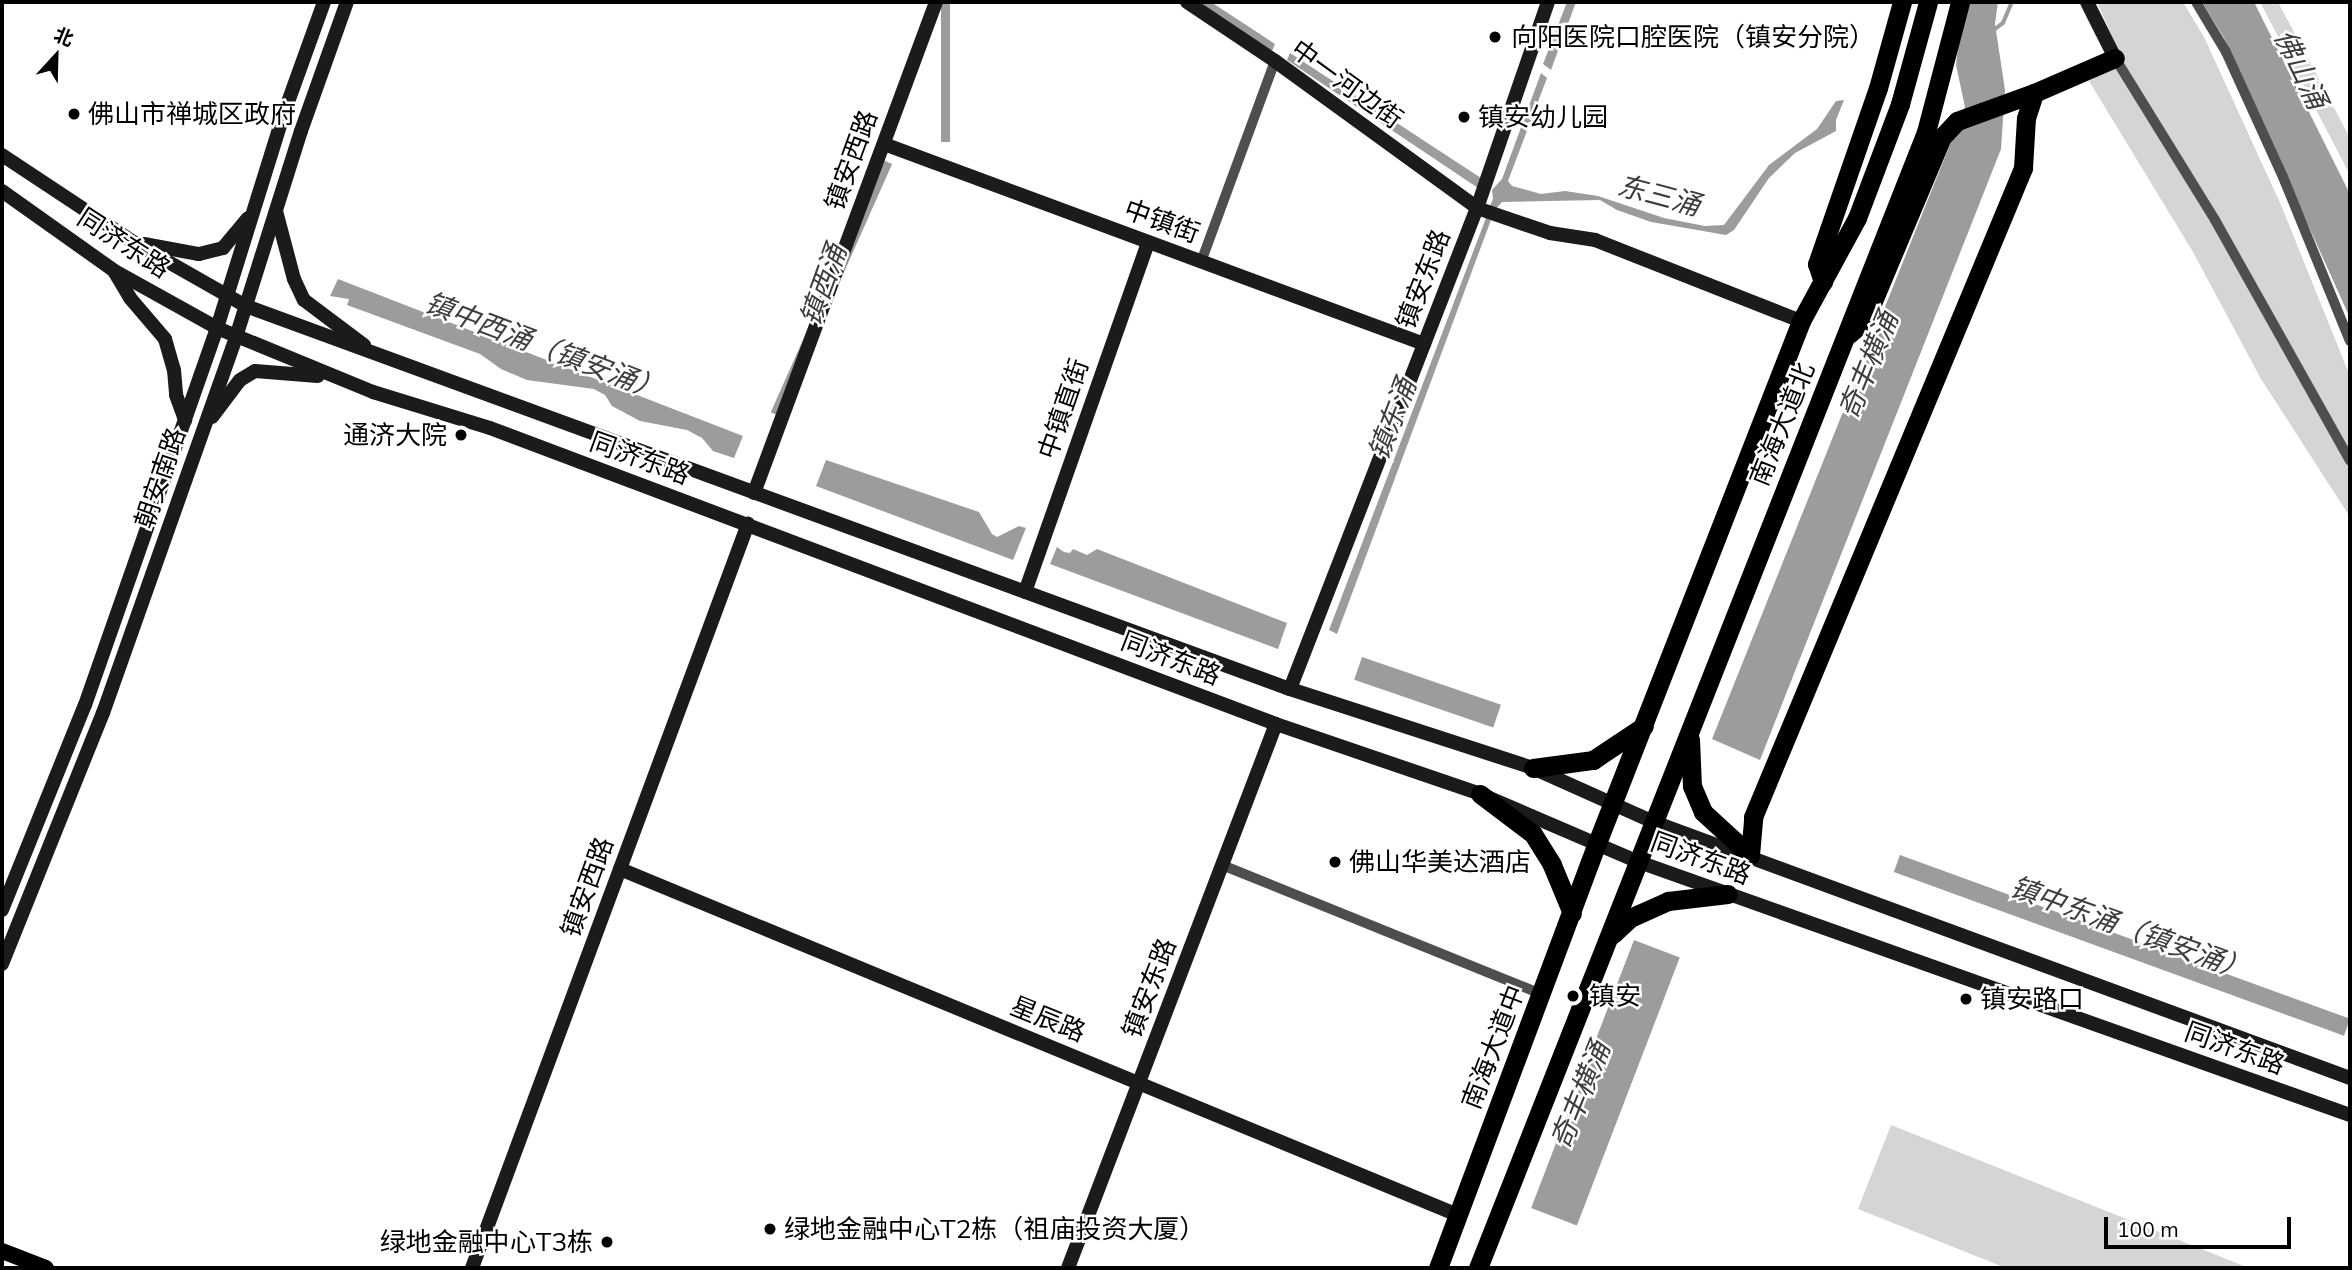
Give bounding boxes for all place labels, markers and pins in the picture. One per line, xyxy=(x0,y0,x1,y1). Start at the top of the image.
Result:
place label: 向阳医院口腔医院（镇安分院） xyxy=(1511,21,1875,53)
marker: 向阳医院口腔医院（镇安分院） xyxy=(1485,27,1505,47)
place label: 佛山市禅城区政府 xyxy=(88,98,296,130)
place label: 镇安幼儿园 xyxy=(1478,101,1608,133)
marker: 佛山市禅城区政府 xyxy=(66,106,82,122)
marker: 镇安幼儿园 xyxy=(1456,109,1472,125)
place label: 通济大院 xyxy=(343,419,447,451)
marker: 通济大院 xyxy=(453,427,469,443)
place label: 佛山华美达酒店 xyxy=(1349,846,1531,878)
marker: 佛山华美达酒店 xyxy=(1327,854,1343,870)
place label: 镇安 xyxy=(1589,980,1641,1012)
place label: 镇安路口 xyxy=(1980,983,2084,1015)
marker: 镇安 xyxy=(1563,986,1583,1006)
marker: 镇安路口 xyxy=(1958,991,1974,1007)
place label: 绿地金融中心T2栋（祖庙投资大厦） xyxy=(784,1213,1205,1245)
marker: 绿地金融中心T2栋（祖庙投资大厦） xyxy=(762,1221,778,1237)
place label: 绿地金融中心T3栋 xyxy=(380,1226,593,1258)
marker: 绿地金融中心T3栋 xyxy=(599,1234,615,1250)

